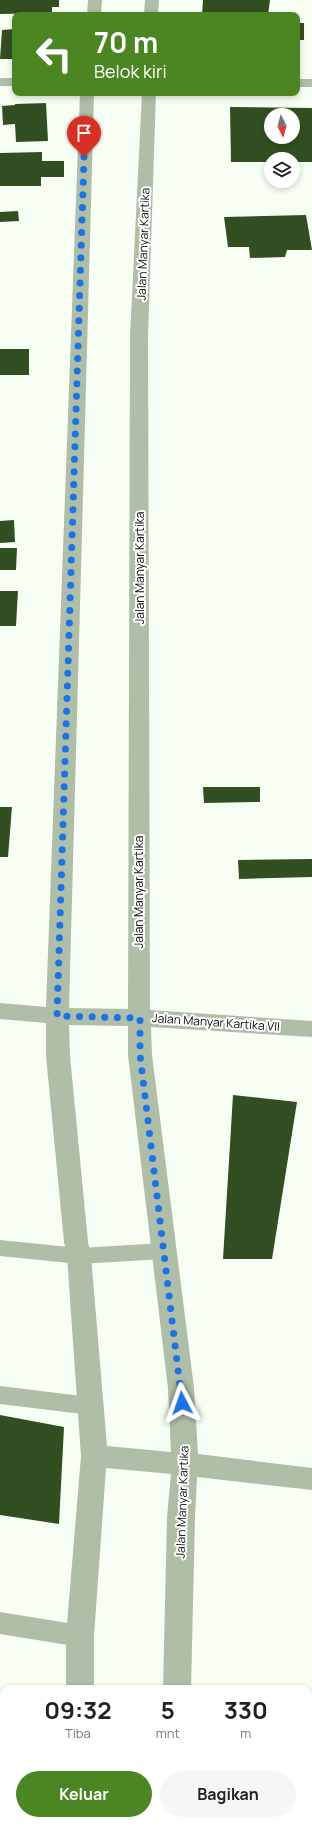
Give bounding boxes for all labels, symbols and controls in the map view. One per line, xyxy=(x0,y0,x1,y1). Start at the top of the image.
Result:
text: 70 m xyxy=(94,23,158,61)
icon: left xyxy=(28,28,80,80)
text: Belok kiri xyxy=(94,59,167,83)
north arrow xyxy=(264,108,300,144)
map controls xyxy=(264,108,300,188)
pin xyxy=(67,116,101,157)
icon: arrive xyxy=(73,122,95,144)
button: layers xyxy=(264,152,300,188)
street label: Jalan Manyar Kartika xyxy=(133,187,153,301)
street label: Jalan Manyar Kartika xyxy=(131,512,148,624)
street label: Jalan Manyar Kartika xyxy=(130,836,147,948)
street label: Jalan Manyar Kartika VII xyxy=(152,1009,280,1035)
position arrow xyxy=(161,1382,203,1424)
street label: Jalan Manyar Kartika xyxy=(172,1445,192,1559)
text: 09:32 xyxy=(44,1693,111,1726)
text: 5 xyxy=(161,1693,175,1726)
text: 330 xyxy=(224,1693,268,1726)
text: Tiba xyxy=(65,1724,91,1742)
text: mnt xyxy=(156,1724,180,1742)
text: m xyxy=(240,1724,251,1742)
button: Keluar xyxy=(16,1771,152,1817)
button: Bagikan xyxy=(160,1771,296,1817)

